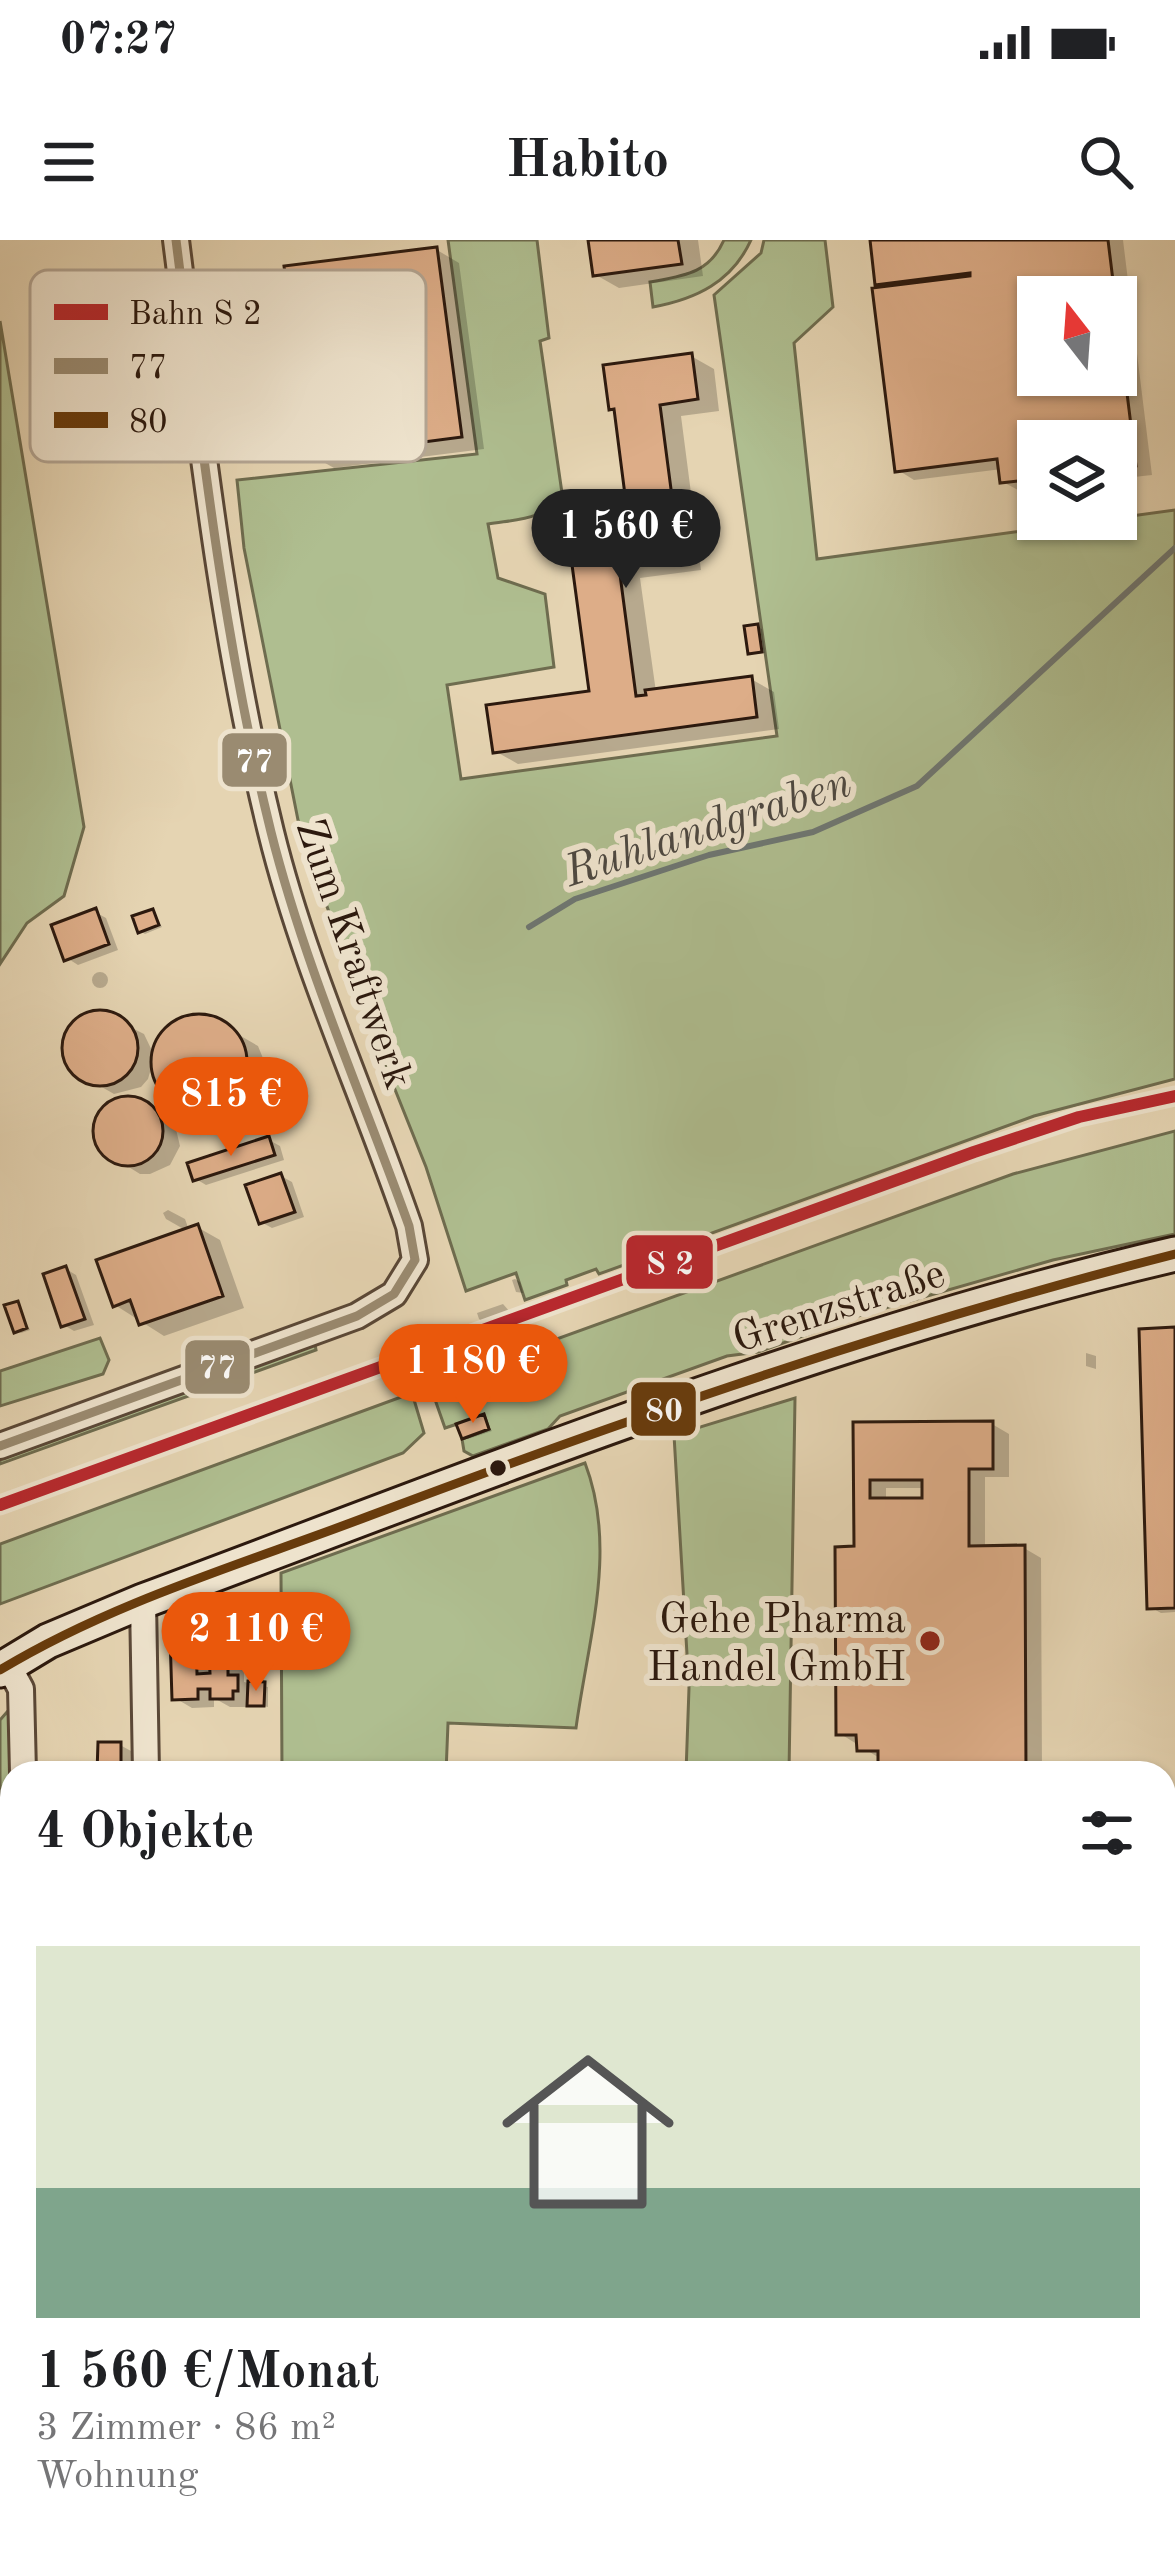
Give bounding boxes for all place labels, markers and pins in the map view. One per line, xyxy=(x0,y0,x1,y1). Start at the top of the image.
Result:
pin: 1 560 € xyxy=(515,489,737,591)
pin: 815 € xyxy=(147,1057,315,1159)
pin: 1 180 € xyxy=(362,1324,584,1426)
unlabelled marker xyxy=(487,1457,509,1479)
pin: 2 110 € xyxy=(145,1592,367,1694)
place label: Gehe Pharma Handel GmbH xyxy=(647,1600,906,1690)
marker: Gehe Pharma Handel GmbH xyxy=(917,1628,943,1654)

